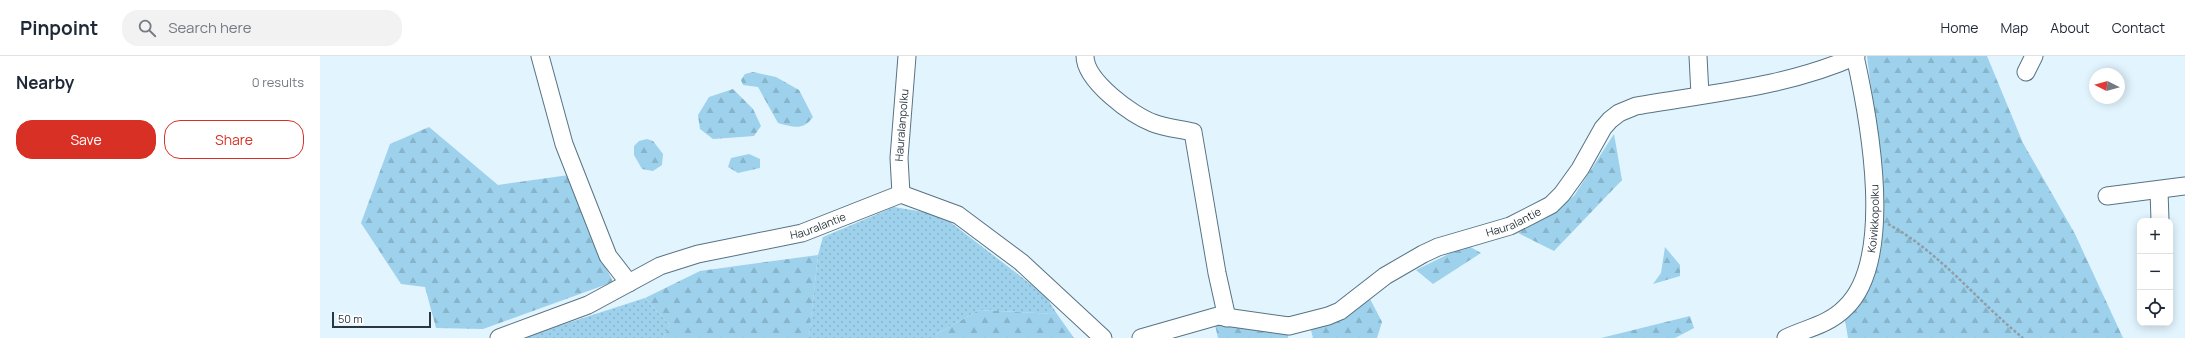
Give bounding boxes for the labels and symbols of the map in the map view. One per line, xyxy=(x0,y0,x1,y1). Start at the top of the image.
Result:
north arrow xyxy=(2089,68,2125,104)
street label: Hauralanpolku xyxy=(891,88,911,162)
street label: Koivikkopolku xyxy=(1863,184,1882,254)
street label: Hauralantie xyxy=(1484,203,1544,240)
street label: Hauralantie xyxy=(789,208,848,242)
scale bar xyxy=(332,310,431,329)

